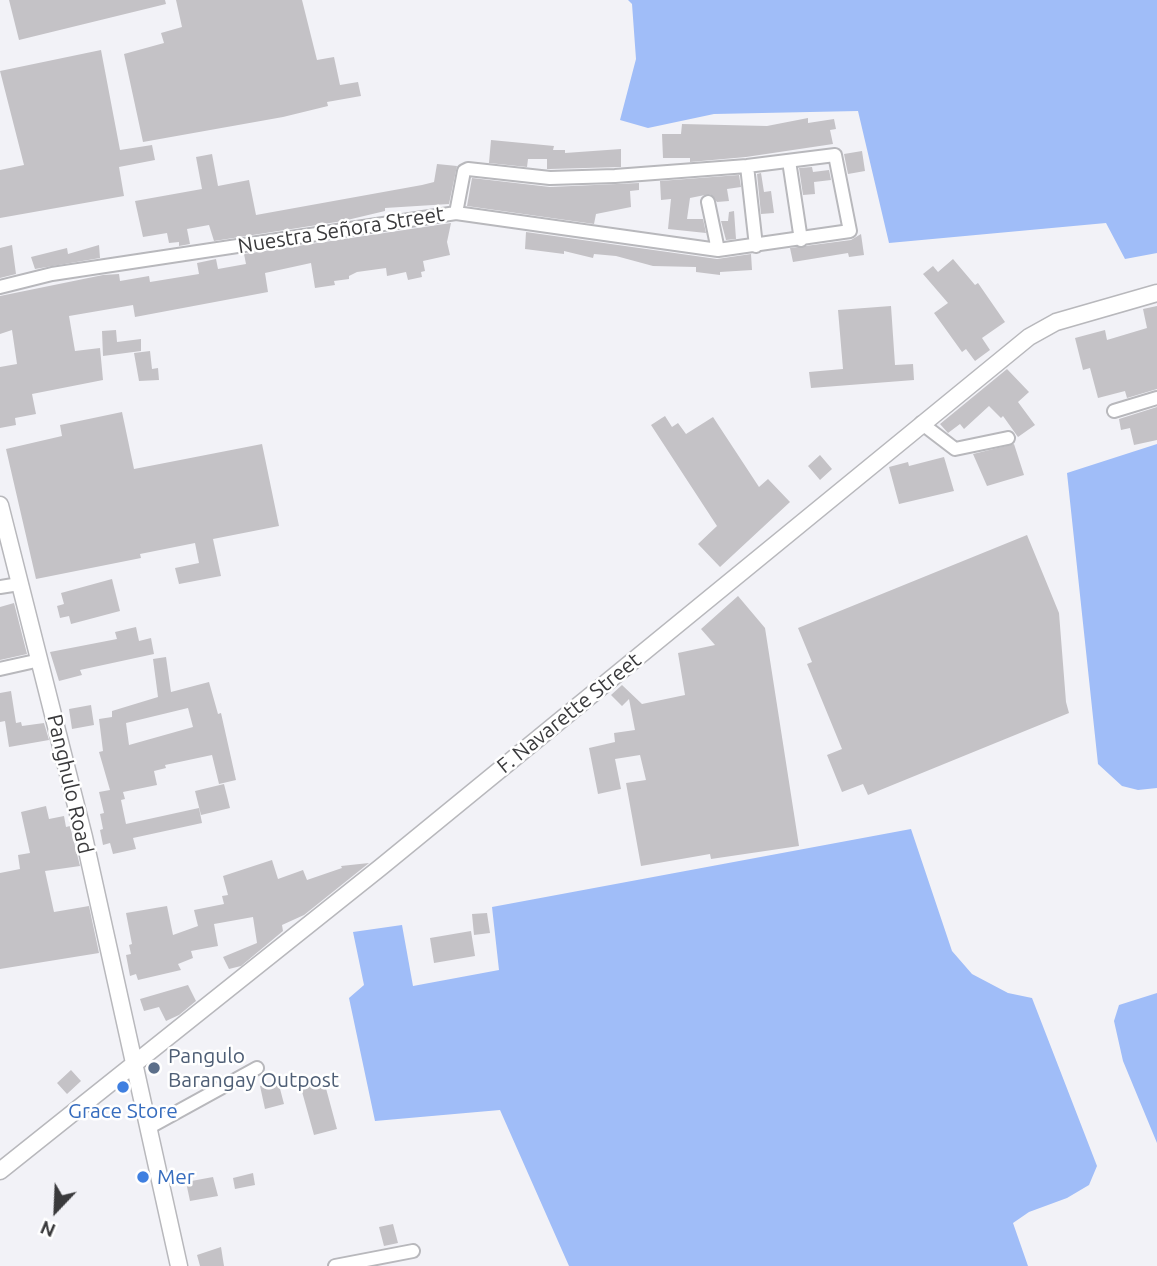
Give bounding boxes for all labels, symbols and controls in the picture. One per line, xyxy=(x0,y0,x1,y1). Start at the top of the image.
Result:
street label: Nuestra Señora Street xyxy=(236,201,446,259)
street label: F. Navarette Street xyxy=(492,647,646,779)
street label: Panghulo Road xyxy=(42,712,98,856)
place label: Pangulo Barangay Outpost xyxy=(168,1043,339,1093)
marker: Pangulo Barangay Outpost xyxy=(146,1060,162,1076)
marker: Grace Store xyxy=(115,1079,131,1095)
place label: Grace Store xyxy=(68,1098,178,1124)
place label: Mer xyxy=(157,1164,195,1190)
marker: Mer xyxy=(135,1169,151,1185)
north arrow xyxy=(21,1175,91,1245)
text: N xyxy=(37,1216,59,1242)

